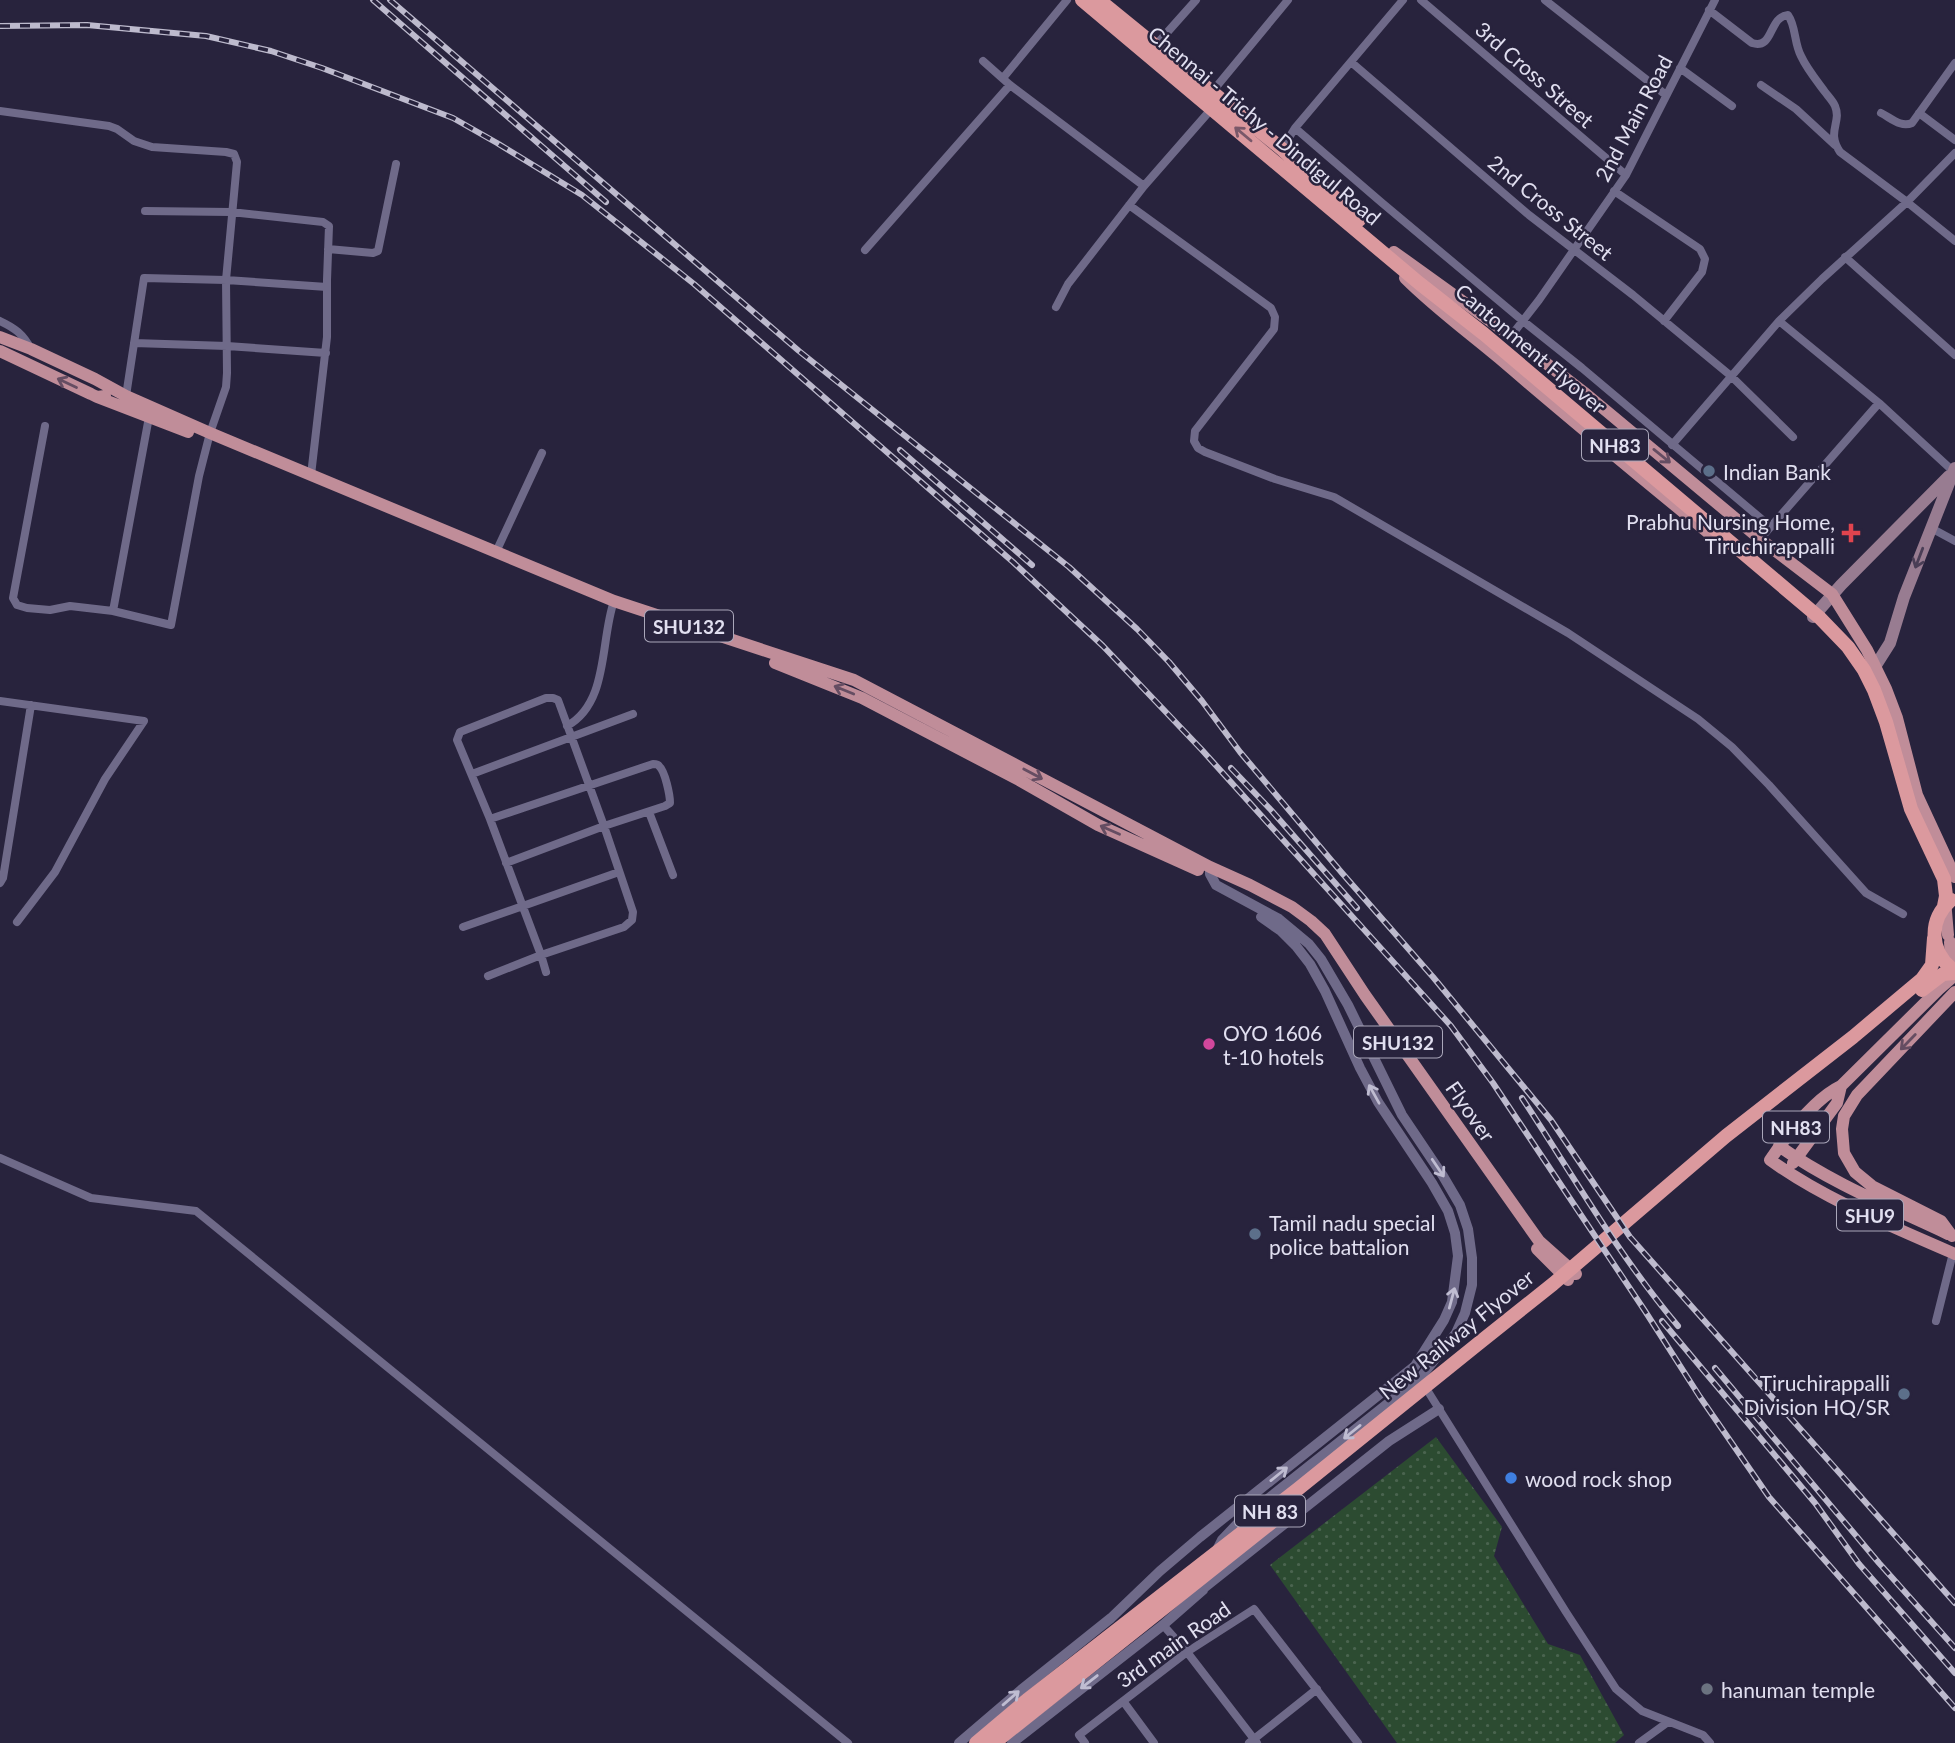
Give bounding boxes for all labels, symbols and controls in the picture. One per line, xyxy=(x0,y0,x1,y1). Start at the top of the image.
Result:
street label: 3rd Cross Street xyxy=(1471,16,1600,132)
street label: Chennai - Trichy - Dindigul Road xyxy=(1144,20,1386,230)
street label: 2nd Main Road xyxy=(1589,51,1677,185)
one-way arrow xyxy=(1234,126,1252,142)
street label: 2nd Cross Street xyxy=(1484,149,1619,265)
street label: Cantonment Flyover xyxy=(1451,278,1611,418)
one-way arrow xyxy=(57,376,78,389)
road number: NH83 xyxy=(1582,430,1648,460)
one-way arrow xyxy=(1653,449,1671,464)
place label: Indian Bank xyxy=(1723,459,1831,484)
marker: Indian Bank xyxy=(1701,463,1717,479)
place label: Prabhu Nursing Home, Tiruchirappalli xyxy=(1626,509,1835,558)
marker: Prabhu Nursing Home, Tiruchirappalli xyxy=(1841,523,1861,543)
one-way arrow xyxy=(1912,546,1925,568)
road number: SHU132 xyxy=(645,610,733,642)
one-way arrow xyxy=(834,683,855,696)
one-way arrow xyxy=(1022,768,1043,782)
one-way arrow xyxy=(1100,823,1121,836)
place label: OYO 1606 t-10 hotels xyxy=(1223,1020,1324,1069)
road number: SHU132 xyxy=(1354,1026,1442,1058)
one-way arrow xyxy=(1900,1033,1917,1050)
marker: OYO 1606 t-10 hotels xyxy=(1201,1036,1217,1052)
street label: Flyover xyxy=(1441,1076,1501,1146)
one-way arrow xyxy=(1366,1084,1380,1104)
road number: NH83 xyxy=(1763,1112,1829,1142)
one-way arrow xyxy=(1430,1158,1445,1177)
road number: SHU9 xyxy=(1837,1200,1903,1231)
place label: Tamil nadu special police battalion xyxy=(1269,1210,1436,1259)
marker: Tamil nadu special police battalion xyxy=(1247,1226,1263,1242)
street label: New Railway Flyover xyxy=(1374,1264,1539,1404)
one-way arrow xyxy=(1446,1287,1459,1309)
place label: Tiruchirappalli Division HQ/SR xyxy=(1744,1370,1891,1419)
marker: Tiruchirappalli Division HQ/SR xyxy=(1896,1386,1912,1402)
one-way arrow xyxy=(1343,1424,1361,1440)
one-way arrow xyxy=(1269,1466,1287,1481)
place label: wood rock shop xyxy=(1525,1466,1672,1491)
marker: wood rock shop xyxy=(1503,1470,1519,1486)
road number: NH 83 xyxy=(1235,1496,1305,1526)
street label: 3rd main Road xyxy=(1111,1596,1235,1692)
one-way arrow xyxy=(1081,1675,1099,1690)
place label: hanuman temple xyxy=(1721,1677,1875,1702)
marker: hanuman temple xyxy=(1699,1681,1715,1697)
one-way arrow xyxy=(1001,1691,1019,1706)

